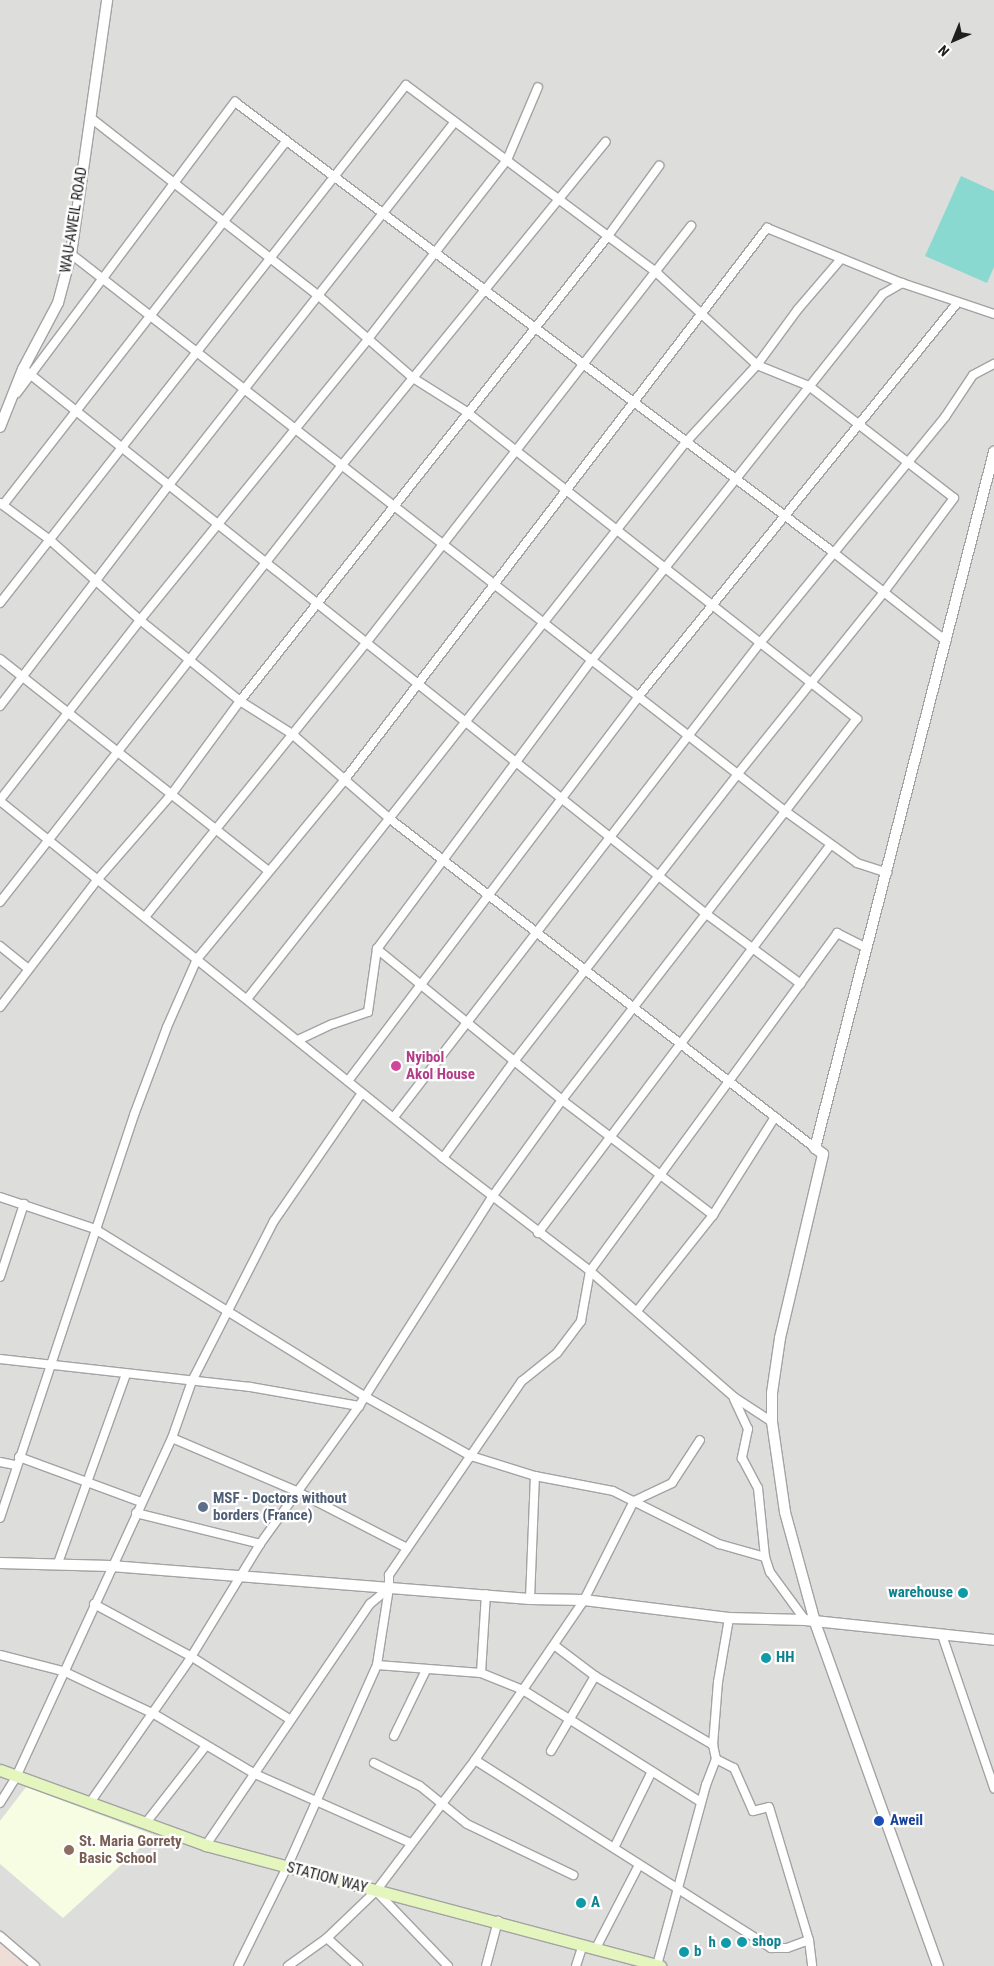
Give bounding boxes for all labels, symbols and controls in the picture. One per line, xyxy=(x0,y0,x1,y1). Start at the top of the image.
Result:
north arrow xyxy=(929,15,979,65)
text: N xyxy=(935,42,952,60)
street label: WAU-AWEIL ROAD xyxy=(57,166,91,274)
place label: Nyibol Akol House xyxy=(406,1048,475,1083)
marker: Nyibol Akol House xyxy=(390,1060,402,1072)
place label: MSF - Doctors without borders (France) xyxy=(213,1489,347,1524)
marker: MSF - Doctors without borders (France) xyxy=(197,1501,209,1513)
place label: warehouse xyxy=(888,1584,953,1602)
marker: warehouse xyxy=(957,1587,969,1599)
place label: HH xyxy=(776,1649,794,1667)
marker: HH xyxy=(760,1652,772,1664)
place label: Aweil xyxy=(890,1812,923,1830)
marker: Aweil xyxy=(872,1814,886,1828)
place label: St. Maria Gorrety Basic School xyxy=(79,1832,182,1867)
marker: St. Maria Gorrety Basic School xyxy=(63,1844,75,1856)
street label: STATION WAY xyxy=(285,1859,369,1897)
place label: A xyxy=(591,1894,600,1912)
marker: A xyxy=(575,1897,587,1909)
place label: shop xyxy=(752,1933,781,1951)
place label: h xyxy=(709,1934,716,1952)
marker: shop xyxy=(736,1936,748,1948)
marker: h xyxy=(720,1937,732,1949)
place label: b xyxy=(694,1943,701,1961)
marker: b xyxy=(678,1946,690,1958)

